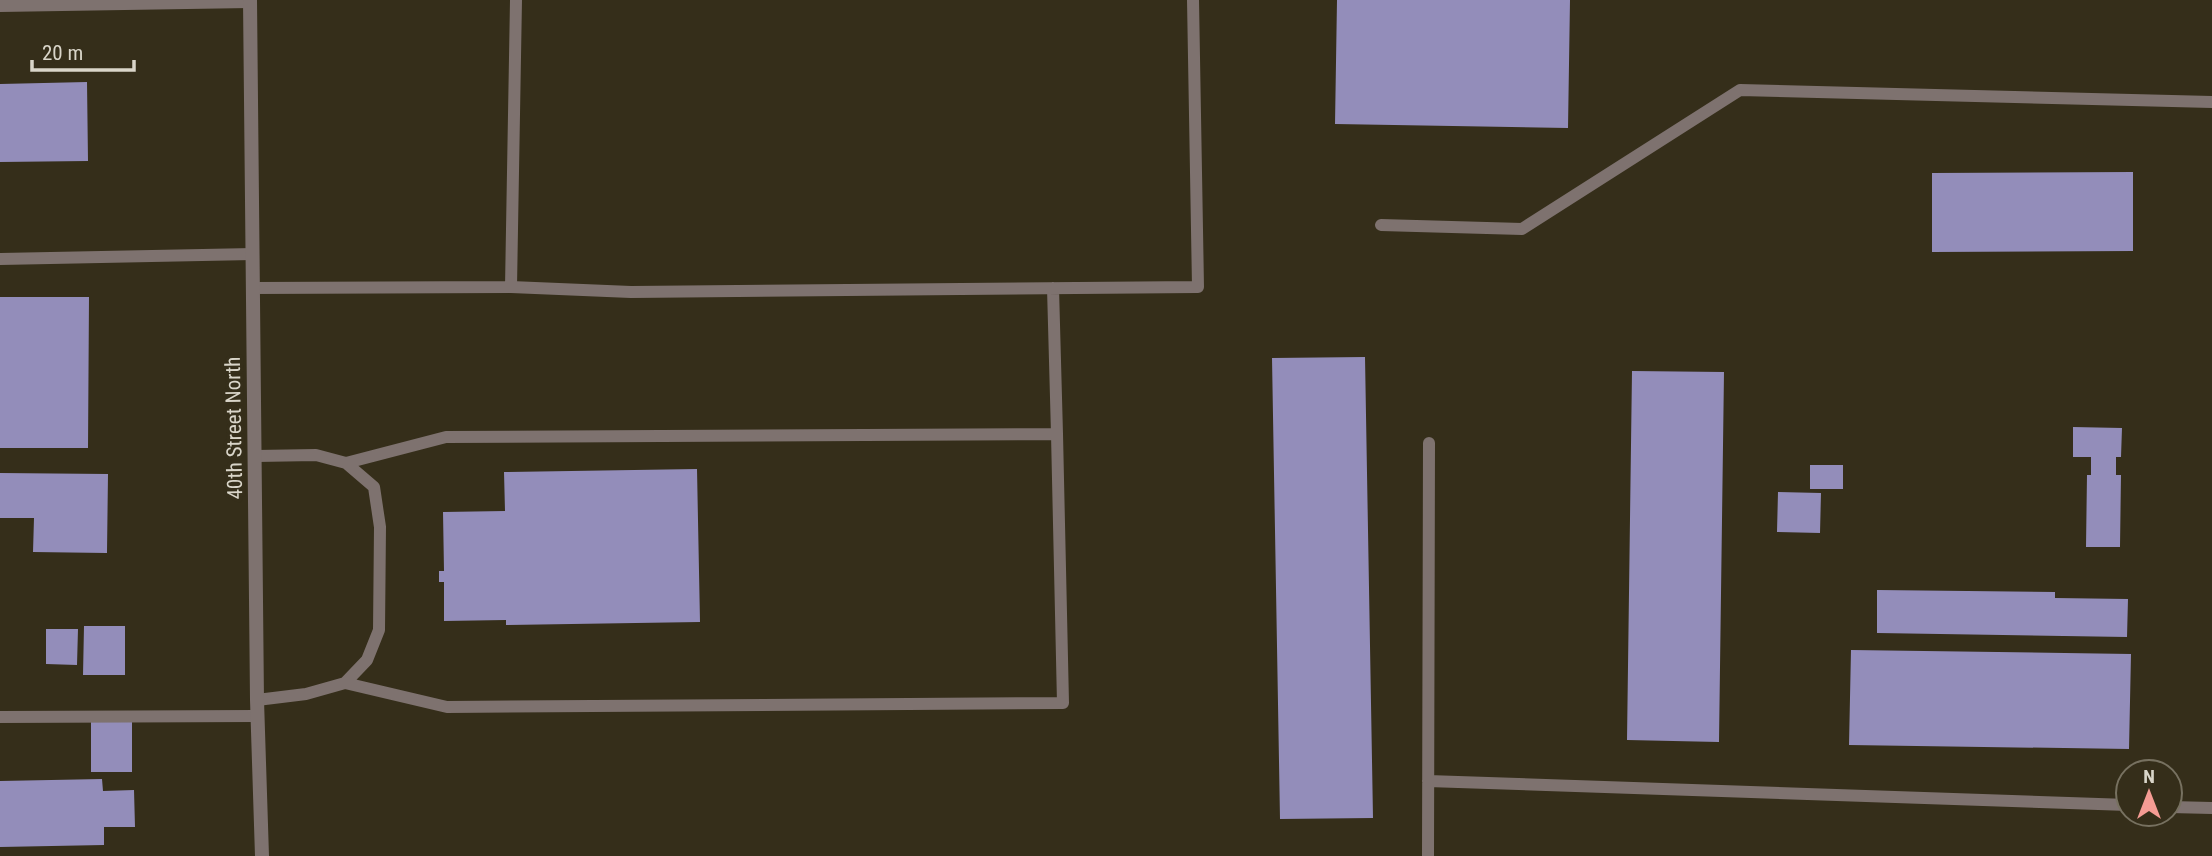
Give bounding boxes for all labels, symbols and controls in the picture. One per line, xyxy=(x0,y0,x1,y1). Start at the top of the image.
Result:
scale bar xyxy=(32,28,133,72)
text: 20 m xyxy=(42,41,83,65)
street label: 40th Street North xyxy=(221,356,247,500)
north arrow xyxy=(2114,758,2184,828)
text: N xyxy=(2143,765,2155,788)

